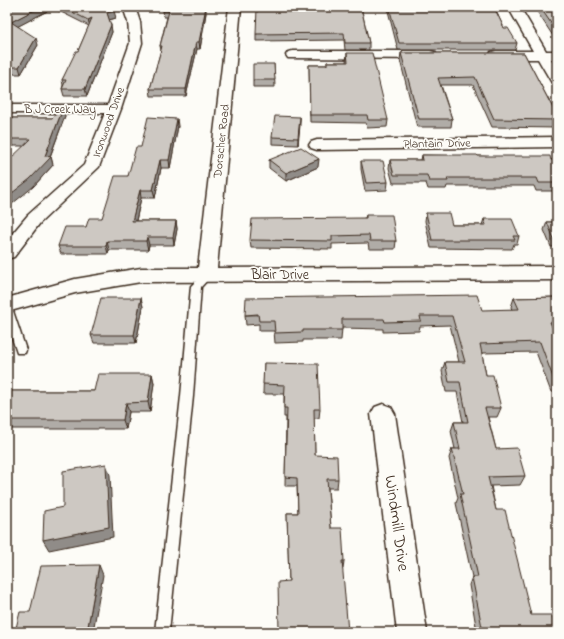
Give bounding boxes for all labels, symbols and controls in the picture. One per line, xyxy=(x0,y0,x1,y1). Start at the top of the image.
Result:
street label: Ironwood Drive xyxy=(88,84,130,160)
street label: B J Creek Way xyxy=(23,101,96,120)
street label: Dorscher Road xyxy=(209,103,235,180)
street label: Plantain Drive xyxy=(403,134,471,154)
street label: Blair Drive xyxy=(250,265,310,286)
street label: Windmill Drive xyxy=(377,474,416,573)

